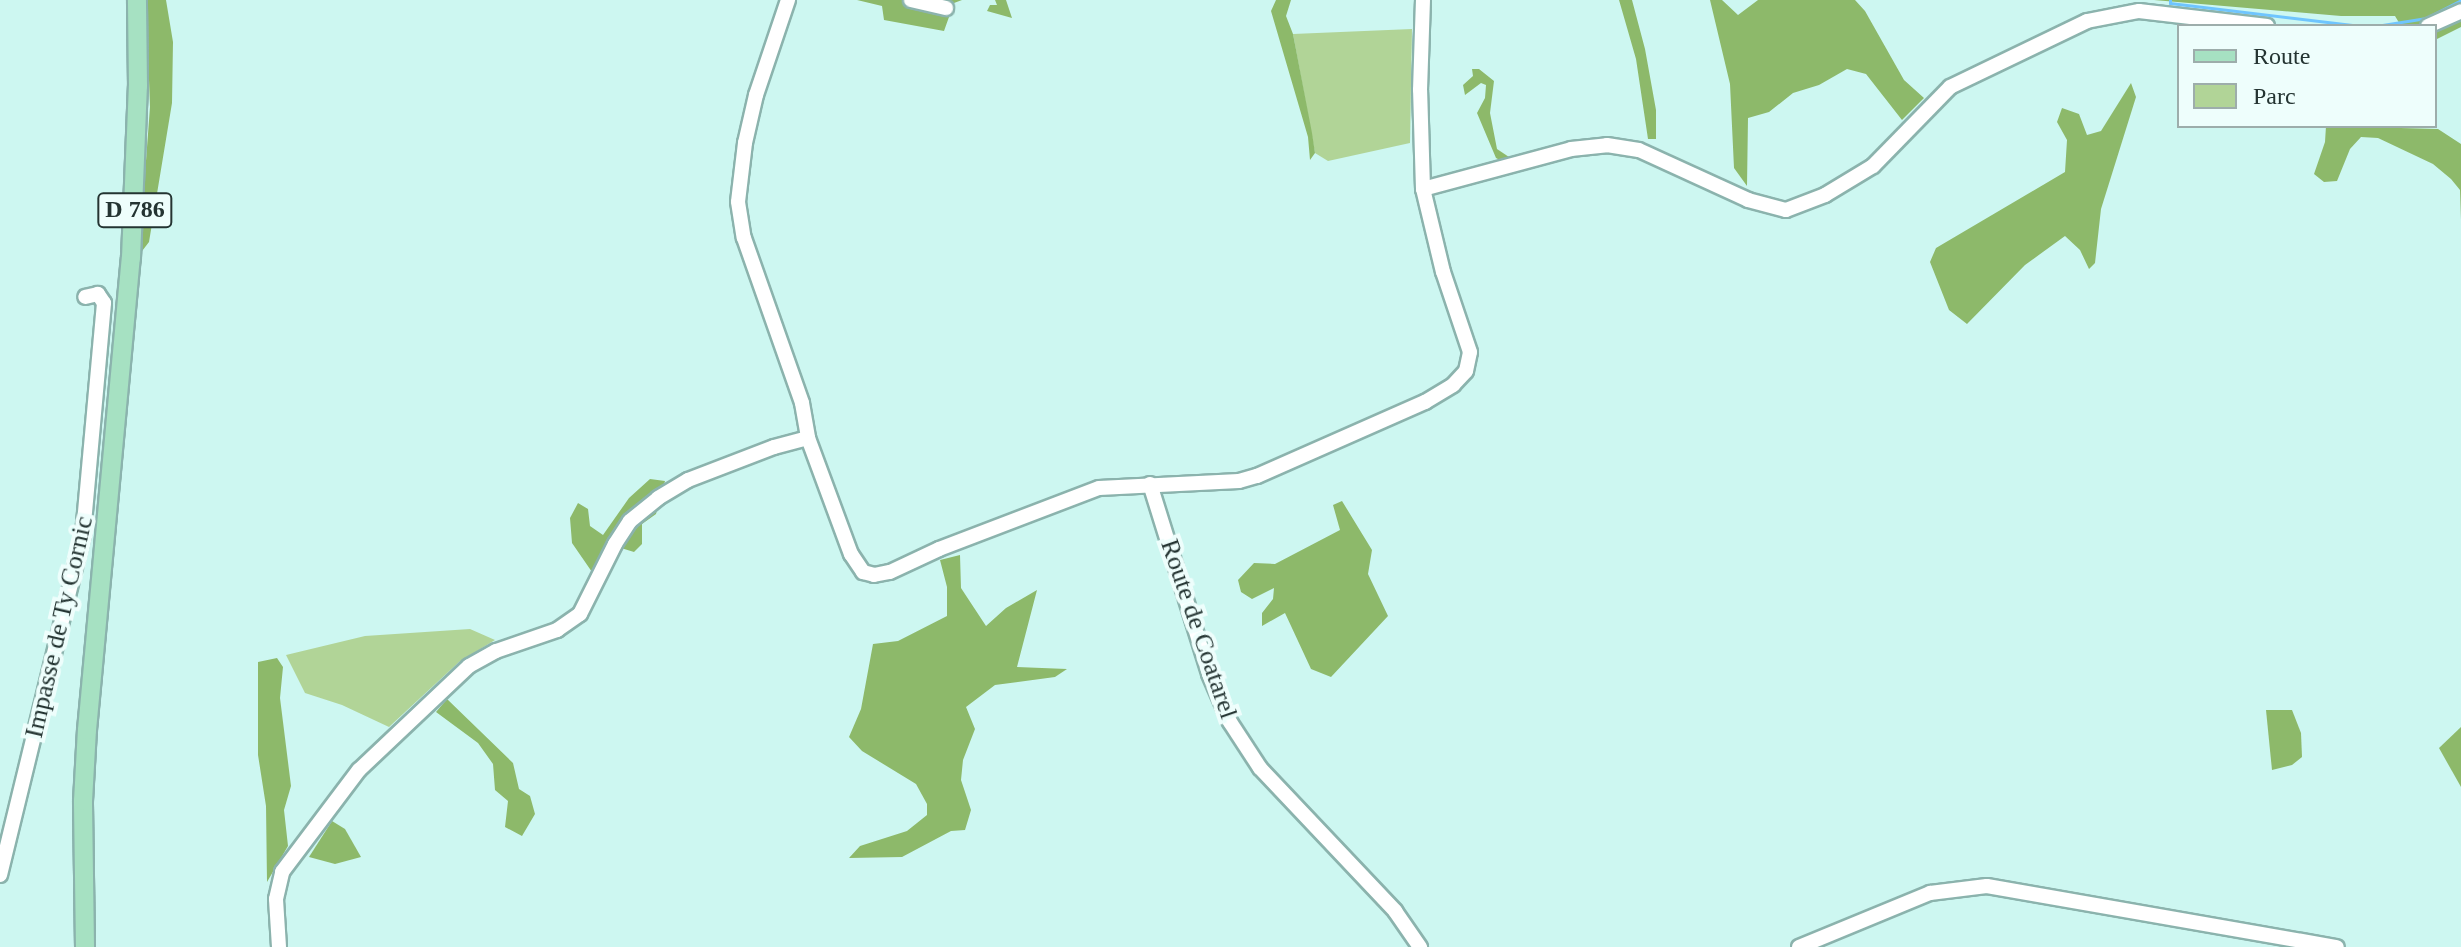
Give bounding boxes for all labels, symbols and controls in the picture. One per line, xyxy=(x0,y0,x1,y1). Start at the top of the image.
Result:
legend xyxy=(2177,24,2437,128)
text: Route xyxy=(2253,43,2310,69)
text: Parc xyxy=(2253,83,2296,109)
road number: D 786 xyxy=(97,190,173,230)
street label: Impasse de Ty Cornic xyxy=(18,513,100,741)
street label: Route de Coatarel xyxy=(1154,535,1244,723)

